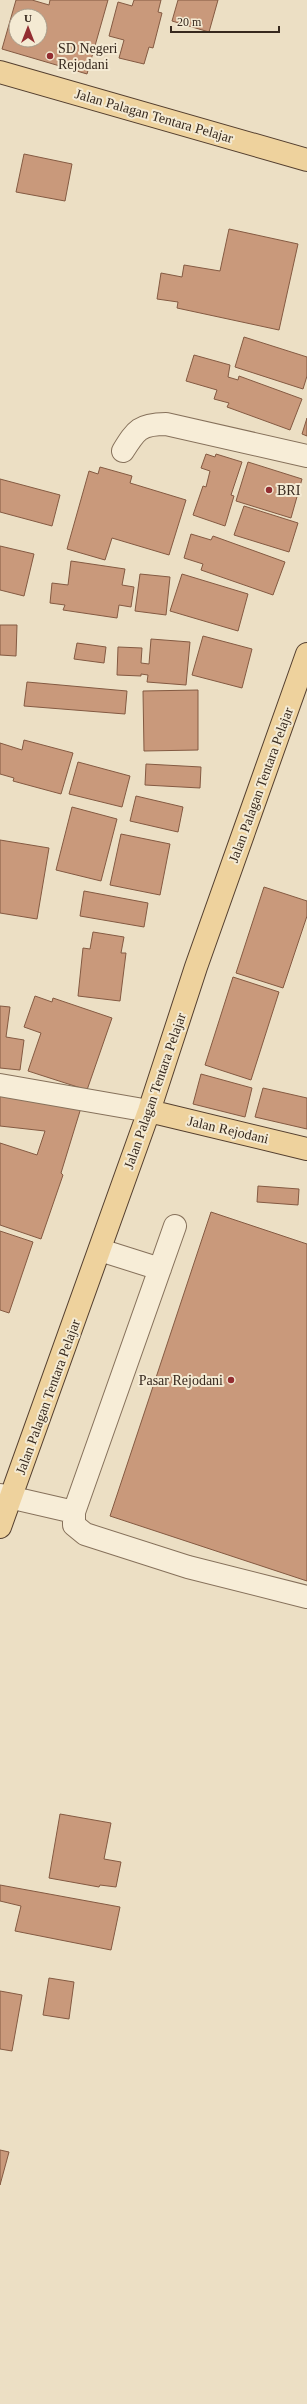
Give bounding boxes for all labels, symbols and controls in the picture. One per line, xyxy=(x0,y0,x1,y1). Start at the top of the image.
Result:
north arrow xyxy=(8,8,48,48)
scale bar xyxy=(171,8,279,34)
text: U xyxy=(24,12,32,24)
text: 20 m xyxy=(177,15,202,29)
place label: SD Negeri Rejodani xyxy=(58,41,118,72)
marker: SD Negeri Rejodani xyxy=(45,51,55,61)
street label: Jalan Palagan Tentara Pelajar xyxy=(73,86,235,146)
place label: BRI xyxy=(277,483,301,498)
marker: BRI xyxy=(264,485,274,495)
street label: Jalan Palagan Tentara Pelajar xyxy=(226,705,296,865)
street label: Jalan Palagan Tentara Pelajar xyxy=(121,1011,189,1171)
street label: Jalan Rejodani xyxy=(186,1113,270,1147)
street label: Jalan Palagan Tentara Pelajar xyxy=(13,1317,83,1477)
place label: Pasar Rejodani xyxy=(139,1373,223,1388)
marker: Pasar Rejodani xyxy=(226,1375,236,1385)

